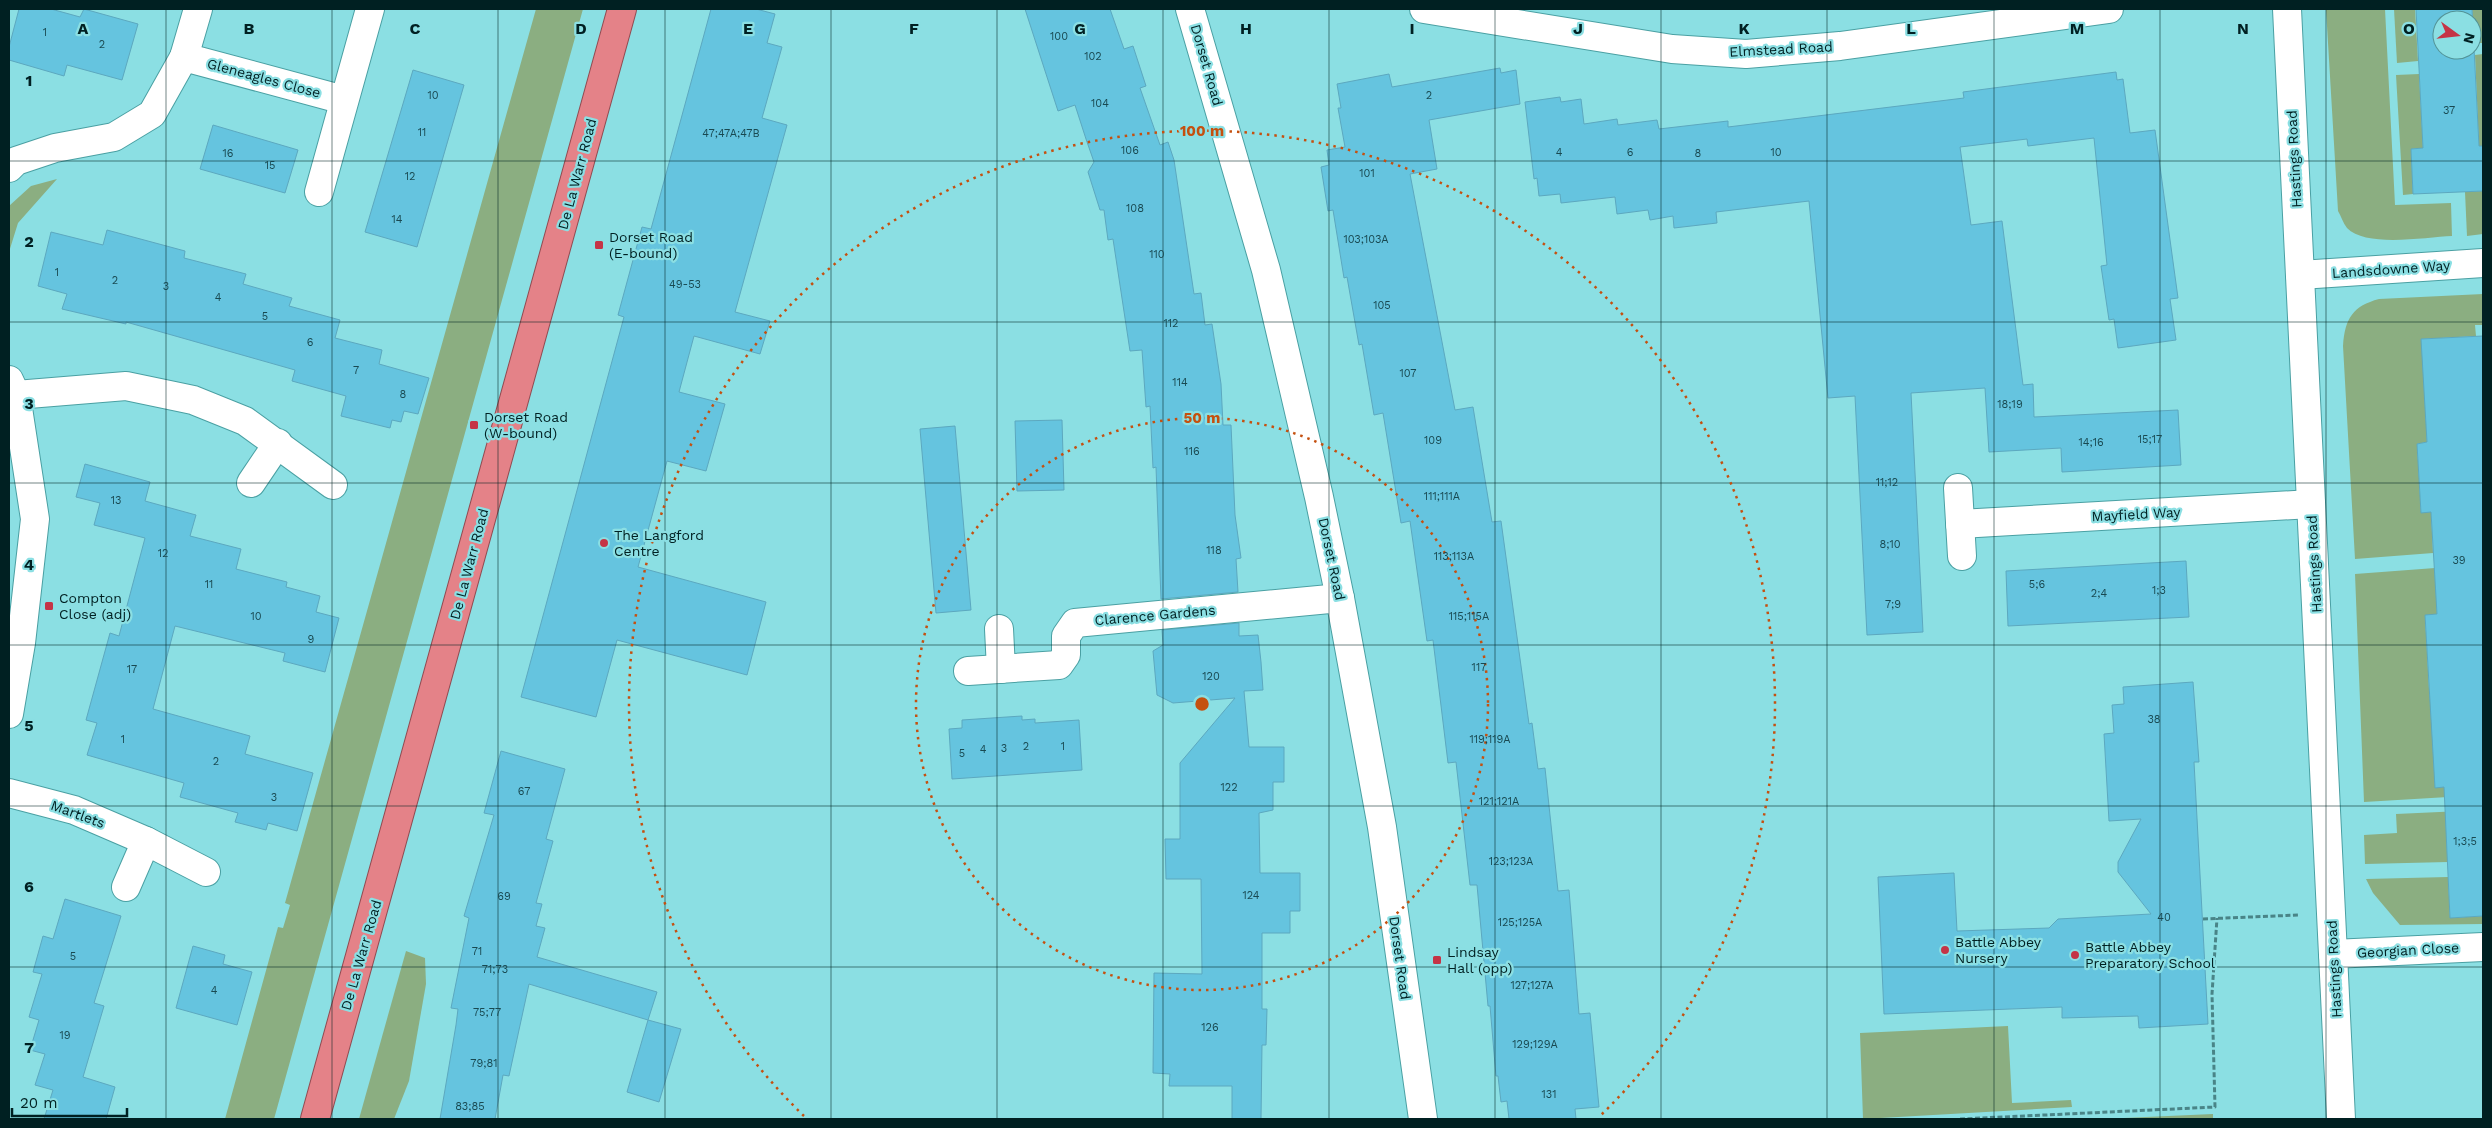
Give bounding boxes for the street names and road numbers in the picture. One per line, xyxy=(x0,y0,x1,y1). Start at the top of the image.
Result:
street label: Dorset Road xyxy=(1188,22,1226,108)
street label: Elmstead Road xyxy=(1729,38,1833,60)
street label: Gleneagles Close xyxy=(205,55,323,101)
street label: Hastings Road xyxy=(2283,110,2305,208)
street label: De La Warr Road xyxy=(554,117,600,231)
street label: Landsdowne Way xyxy=(2331,257,2451,281)
street label: Mayfield Way xyxy=(2091,504,2182,524)
street label: De La Warr Road xyxy=(446,507,492,621)
street label: Hastings Road xyxy=(2303,515,2325,613)
street label: Dorset Road xyxy=(1315,516,1349,602)
street label: Clarence Gardens xyxy=(1094,602,1216,628)
street label: Martlets xyxy=(49,797,107,831)
street label: De La Warr Road xyxy=(338,898,384,1012)
street label: Dorset Road xyxy=(1386,915,1414,1001)
street label: Hastings Road xyxy=(2323,920,2345,1018)
street label: Georgian Close xyxy=(2357,939,2459,961)

